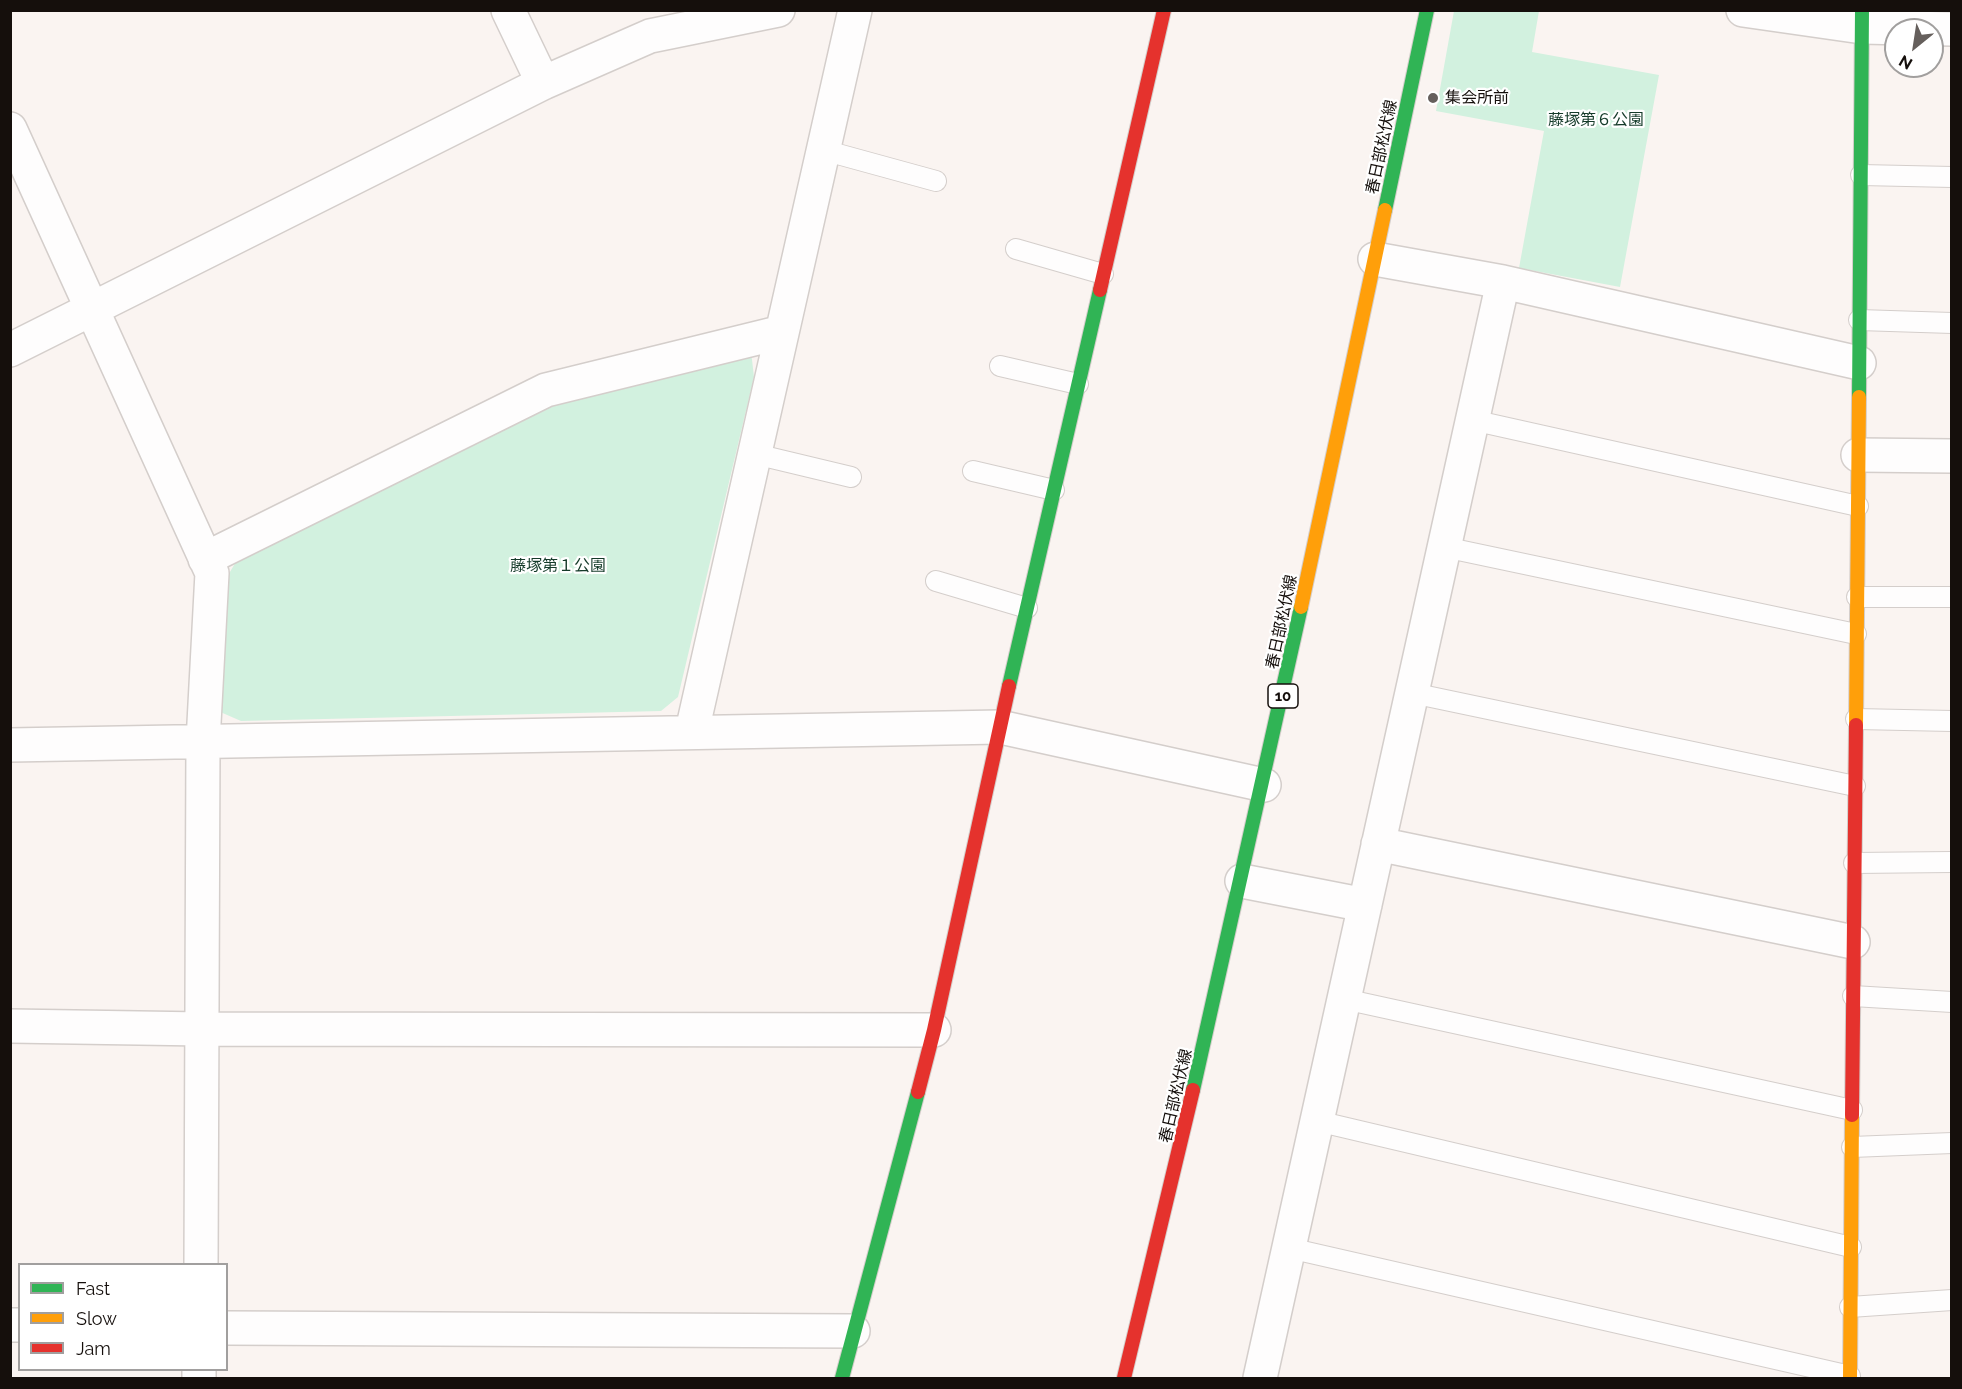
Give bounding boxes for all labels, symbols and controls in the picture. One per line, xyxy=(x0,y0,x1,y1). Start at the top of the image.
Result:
north arrow xyxy=(1884,18,1944,78)
text: N xyxy=(1896,51,1916,74)
place label: 集会所前 xyxy=(1445,88,1509,108)
marker: 集会所前 xyxy=(1426,91,1440,105)
street label: 春日部松伏線 xyxy=(1363,98,1401,196)
park label: 藤塚第６公園 xyxy=(1548,110,1644,130)
park label: 藤塚第１公園 xyxy=(510,556,606,576)
street label: 春日部松伏線 xyxy=(1263,573,1301,671)
road number: 10 xyxy=(1268,684,1298,708)
street label: 春日部松伏線 xyxy=(1156,1047,1196,1145)
legend xyxy=(18,1263,228,1371)
text: Fast xyxy=(76,1278,110,1299)
text: Slow xyxy=(76,1308,117,1329)
text: Jam xyxy=(76,1338,111,1359)

